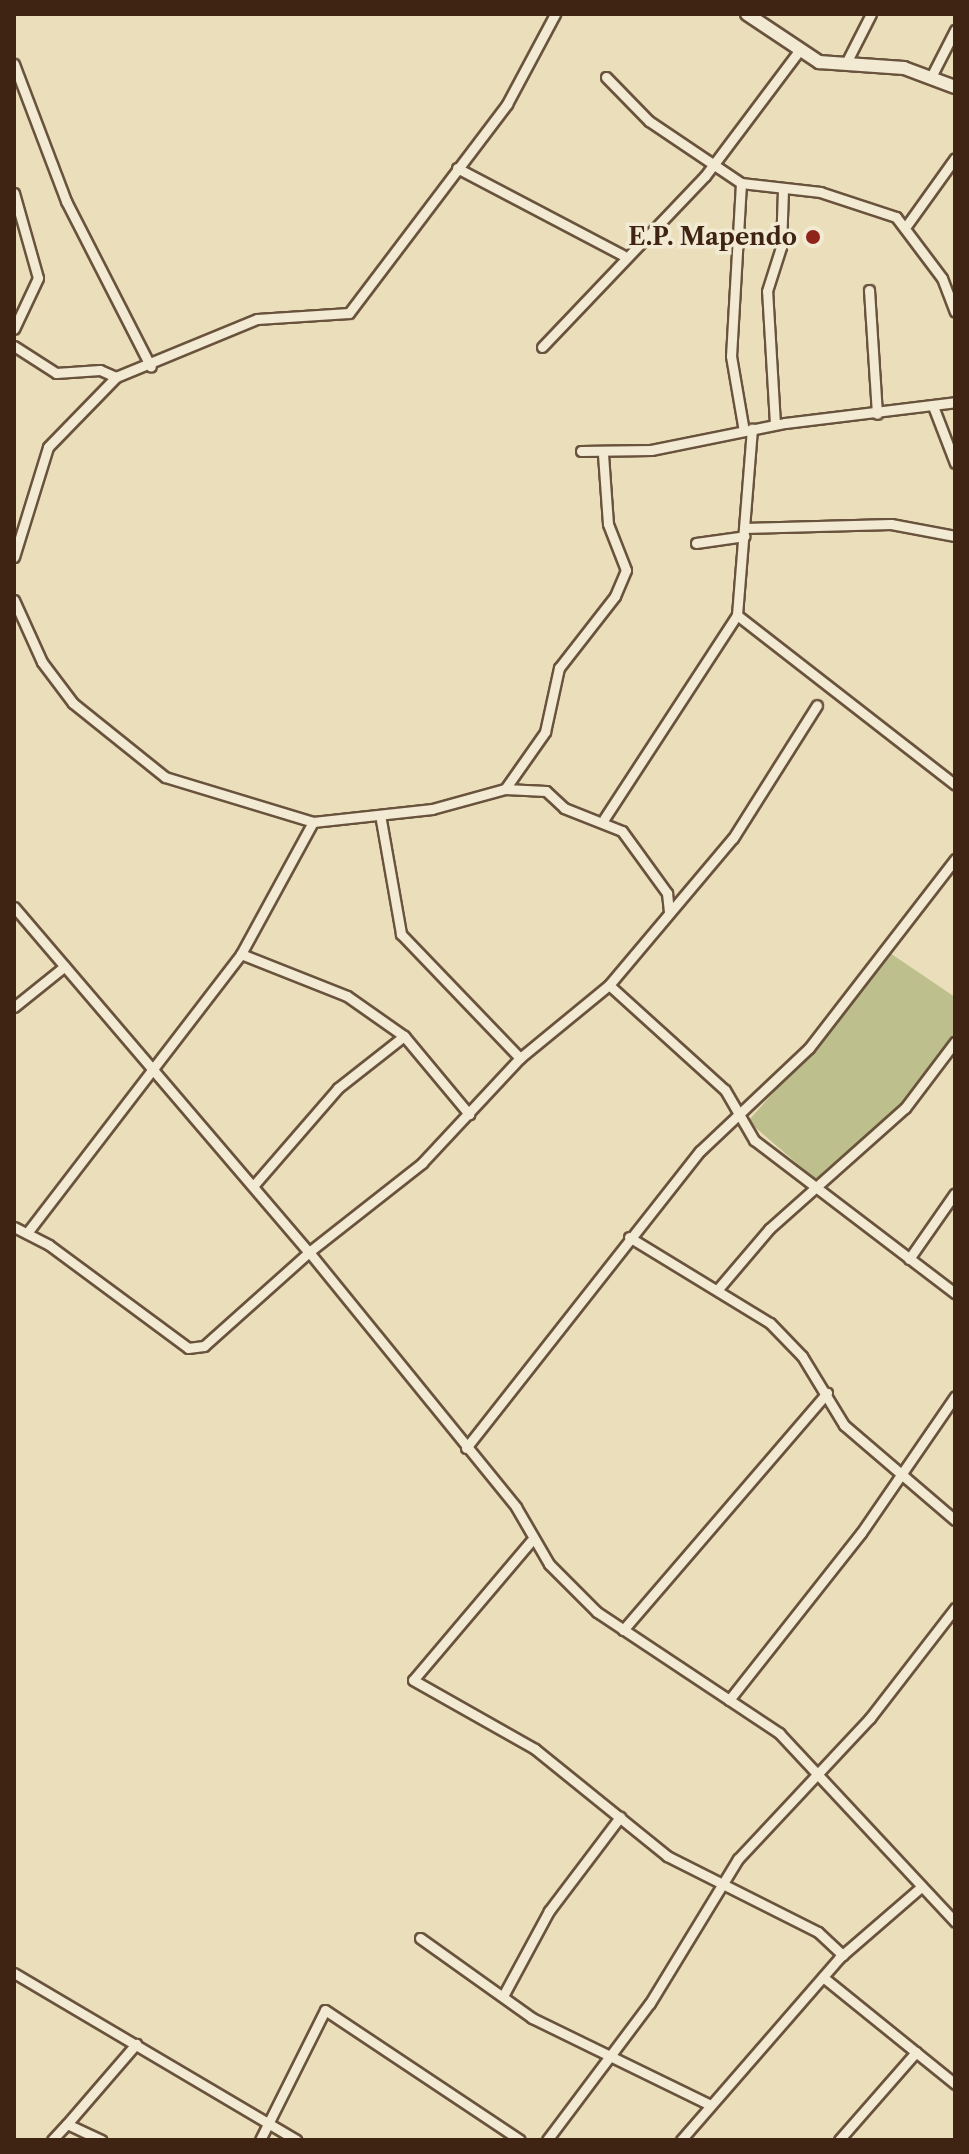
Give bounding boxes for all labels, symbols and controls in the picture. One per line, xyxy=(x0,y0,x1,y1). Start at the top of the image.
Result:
place label: E.P. Mapendo xyxy=(628,223,797,251)
marker: E.P. Mapendo xyxy=(804,228,822,246)

